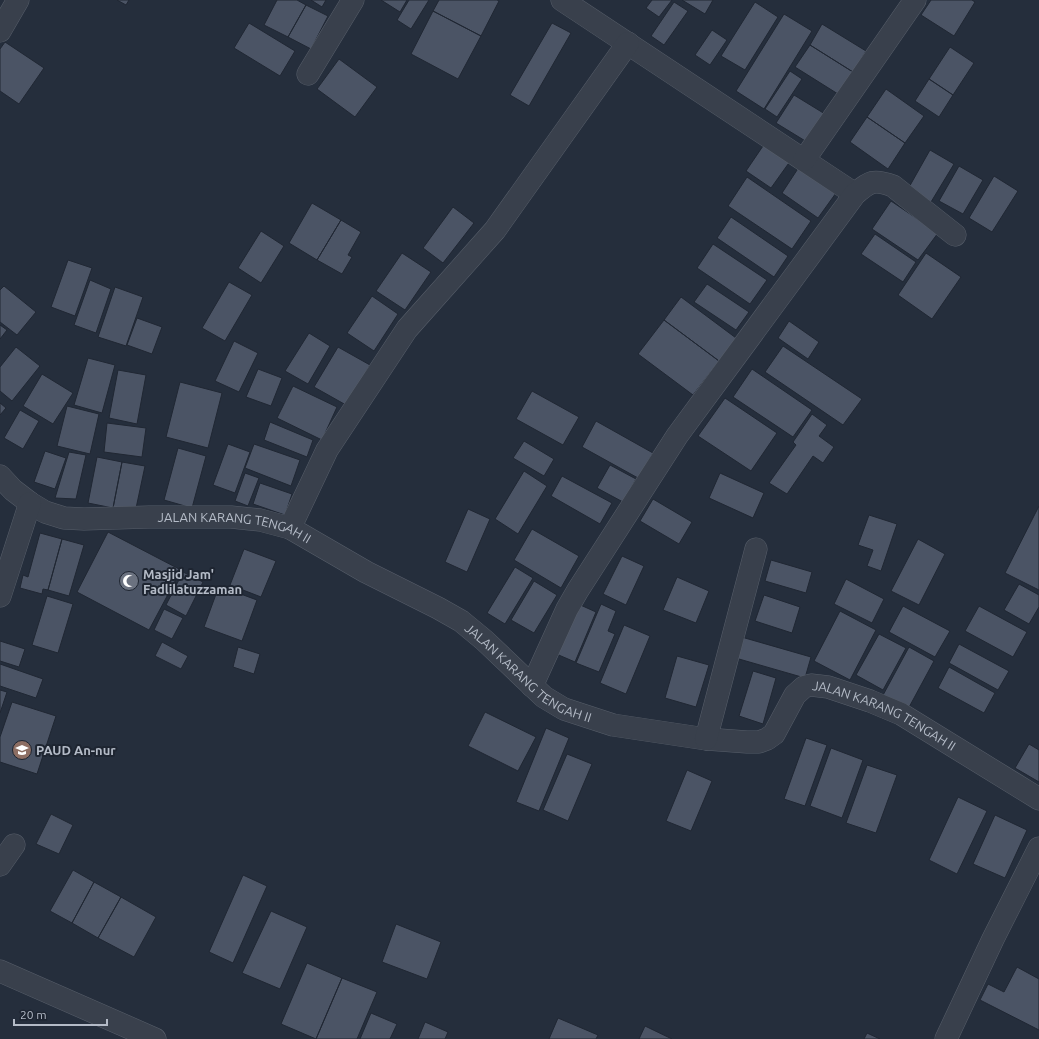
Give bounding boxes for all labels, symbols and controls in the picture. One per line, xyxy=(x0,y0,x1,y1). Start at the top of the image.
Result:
street label: JALAN KARANG TENGAH II xyxy=(158,510,314,546)
place label: Masjid Jam' Fadlilatuzzaman xyxy=(143,567,242,596)
mosque icon: Masjid Jam' Fadlilatuzzaman xyxy=(118,570,140,592)
street label: JALAN KARANG TENGAH II xyxy=(462,620,593,725)
street label: JALAN KARANG TENGAH II xyxy=(811,678,958,753)
school or university icon: PAUD An-nur xyxy=(11,739,33,761)
place label: PAUD An-nur xyxy=(36,743,116,757)
scale bar xyxy=(14,1001,107,1027)
text: 20 m xyxy=(20,1008,47,1021)

